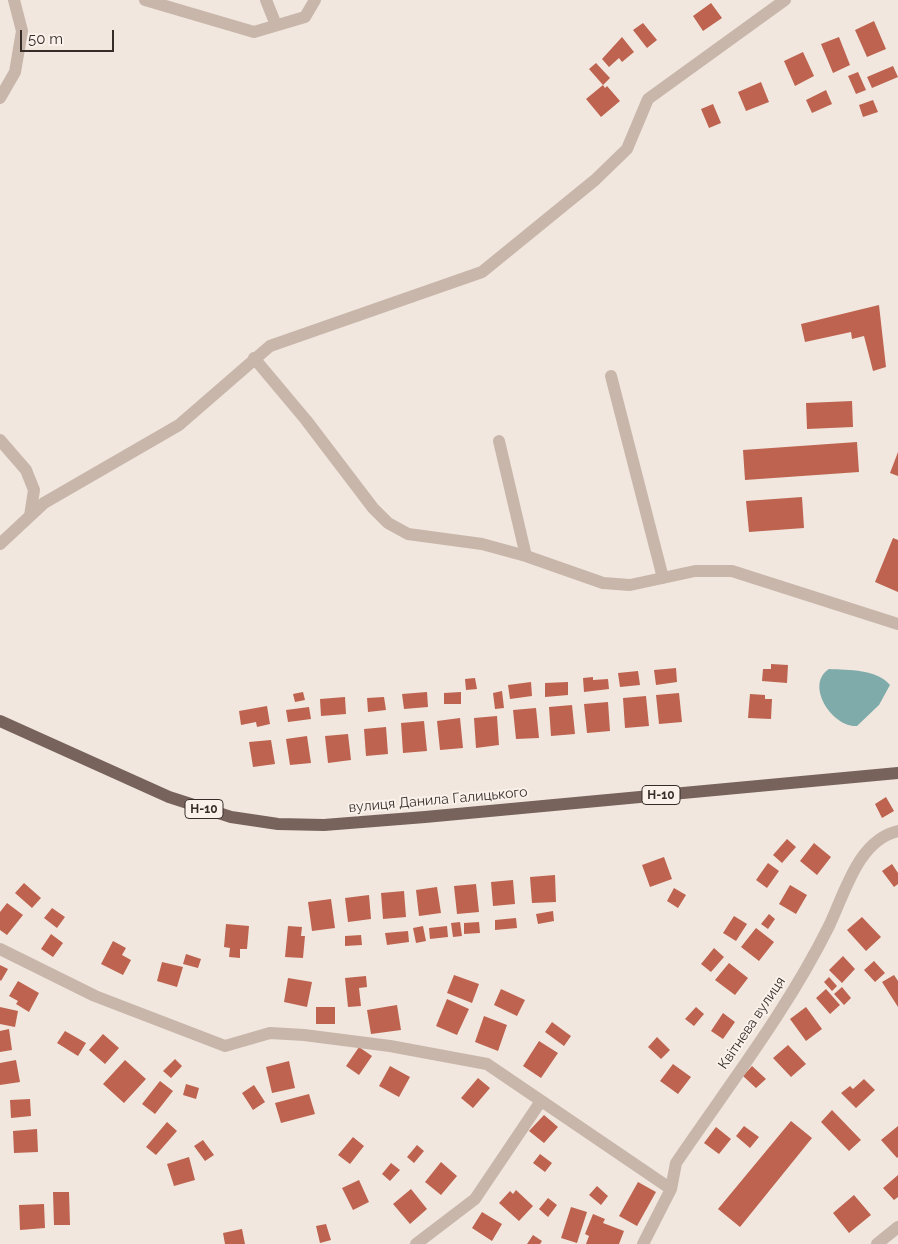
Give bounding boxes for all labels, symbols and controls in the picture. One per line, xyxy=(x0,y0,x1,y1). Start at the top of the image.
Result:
scale bar xyxy=(22,20,116,52)
text: 50 m xyxy=(28,30,63,48)
street label: вулиця Данила Галицького xyxy=(348,784,528,816)
road number: Н-10 xyxy=(642,786,680,804)
road number: Н-10 xyxy=(185,800,223,819)
street label: Квітнева вулиця xyxy=(715,974,789,1072)

